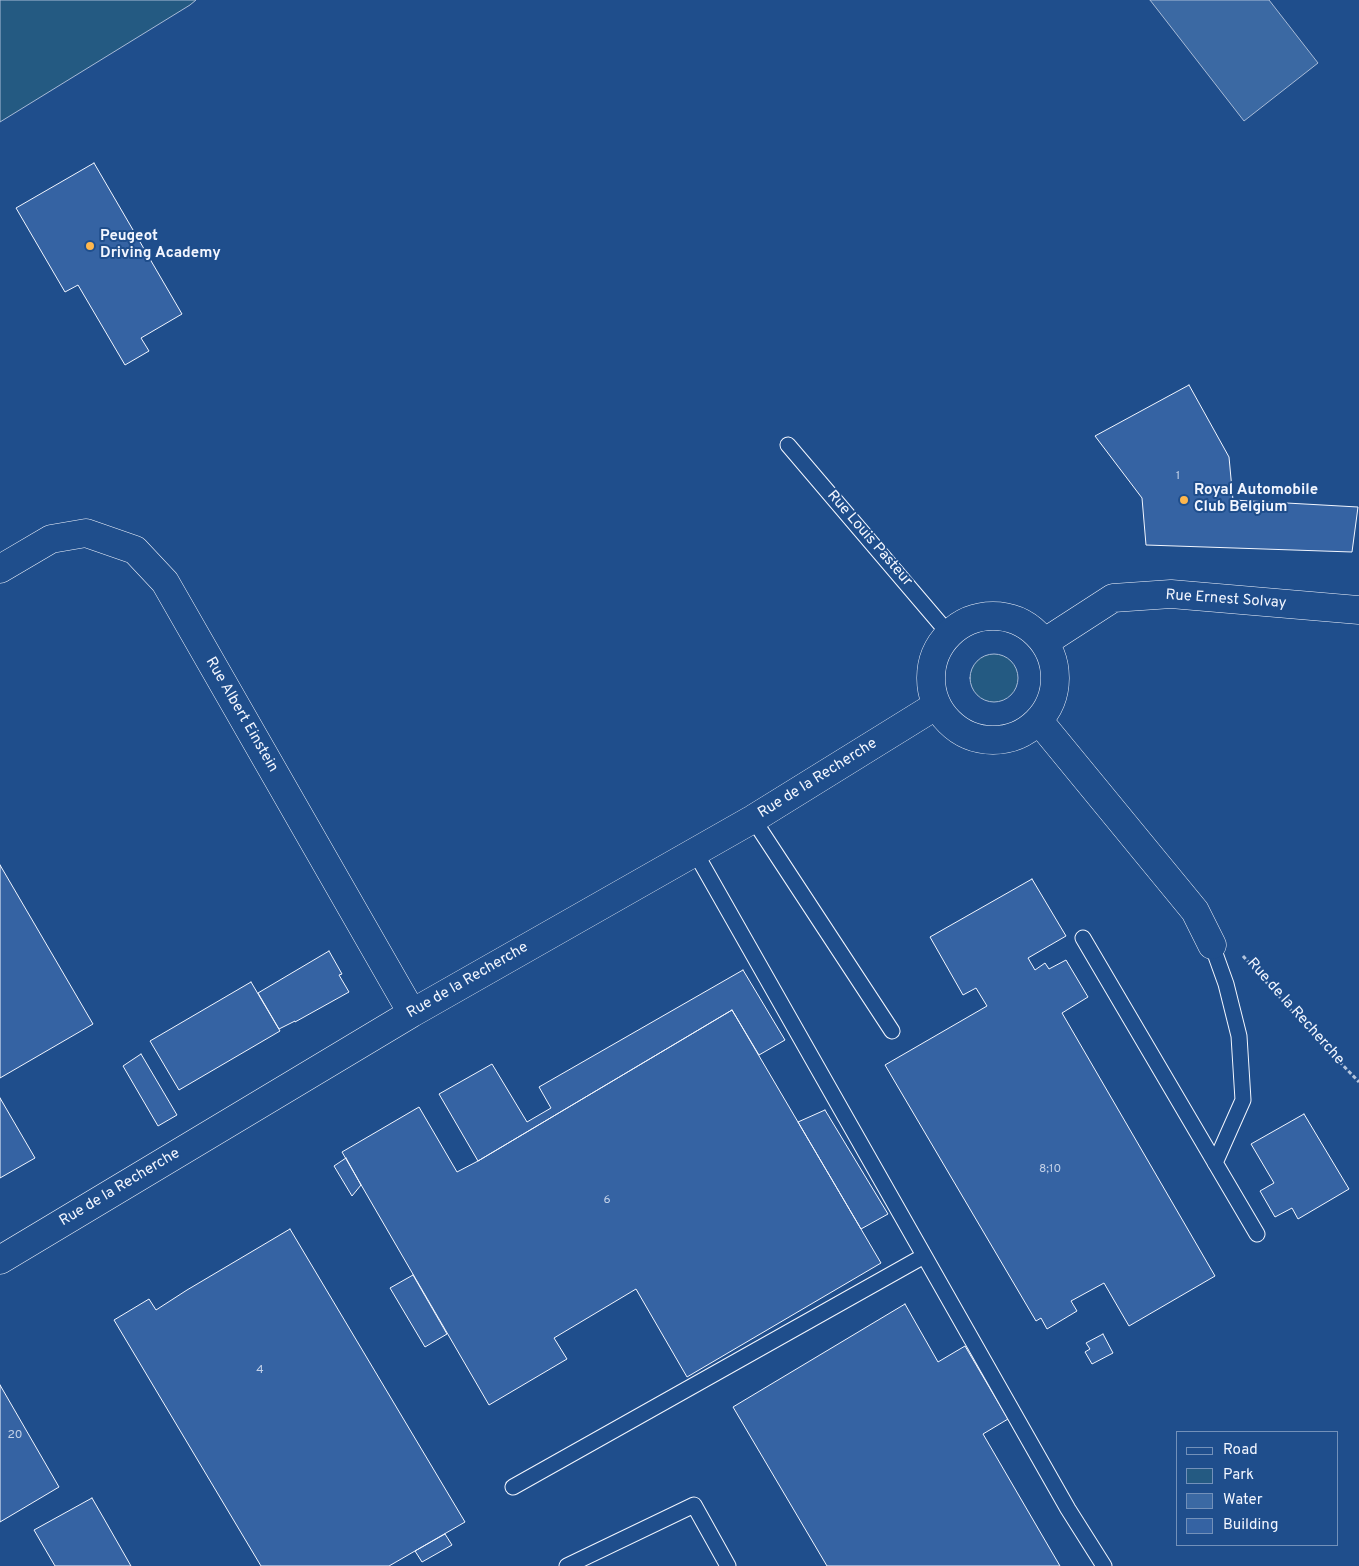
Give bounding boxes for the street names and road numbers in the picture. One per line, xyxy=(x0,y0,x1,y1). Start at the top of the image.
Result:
street label: Rue Louis Pasteur xyxy=(822,487,916,591)
street label: Rue Ernest Solvay xyxy=(1165,587,1287,613)
street label: Rue Albert Einstein xyxy=(201,654,281,776)
street label: Rue de la Recherche xyxy=(755,735,881,823)
street label: Rue de la Recherche xyxy=(404,939,532,1023)
street label: Rue de la Recherche xyxy=(1242,955,1348,1069)
street label: Rue de la Recherche xyxy=(57,1145,183,1231)

